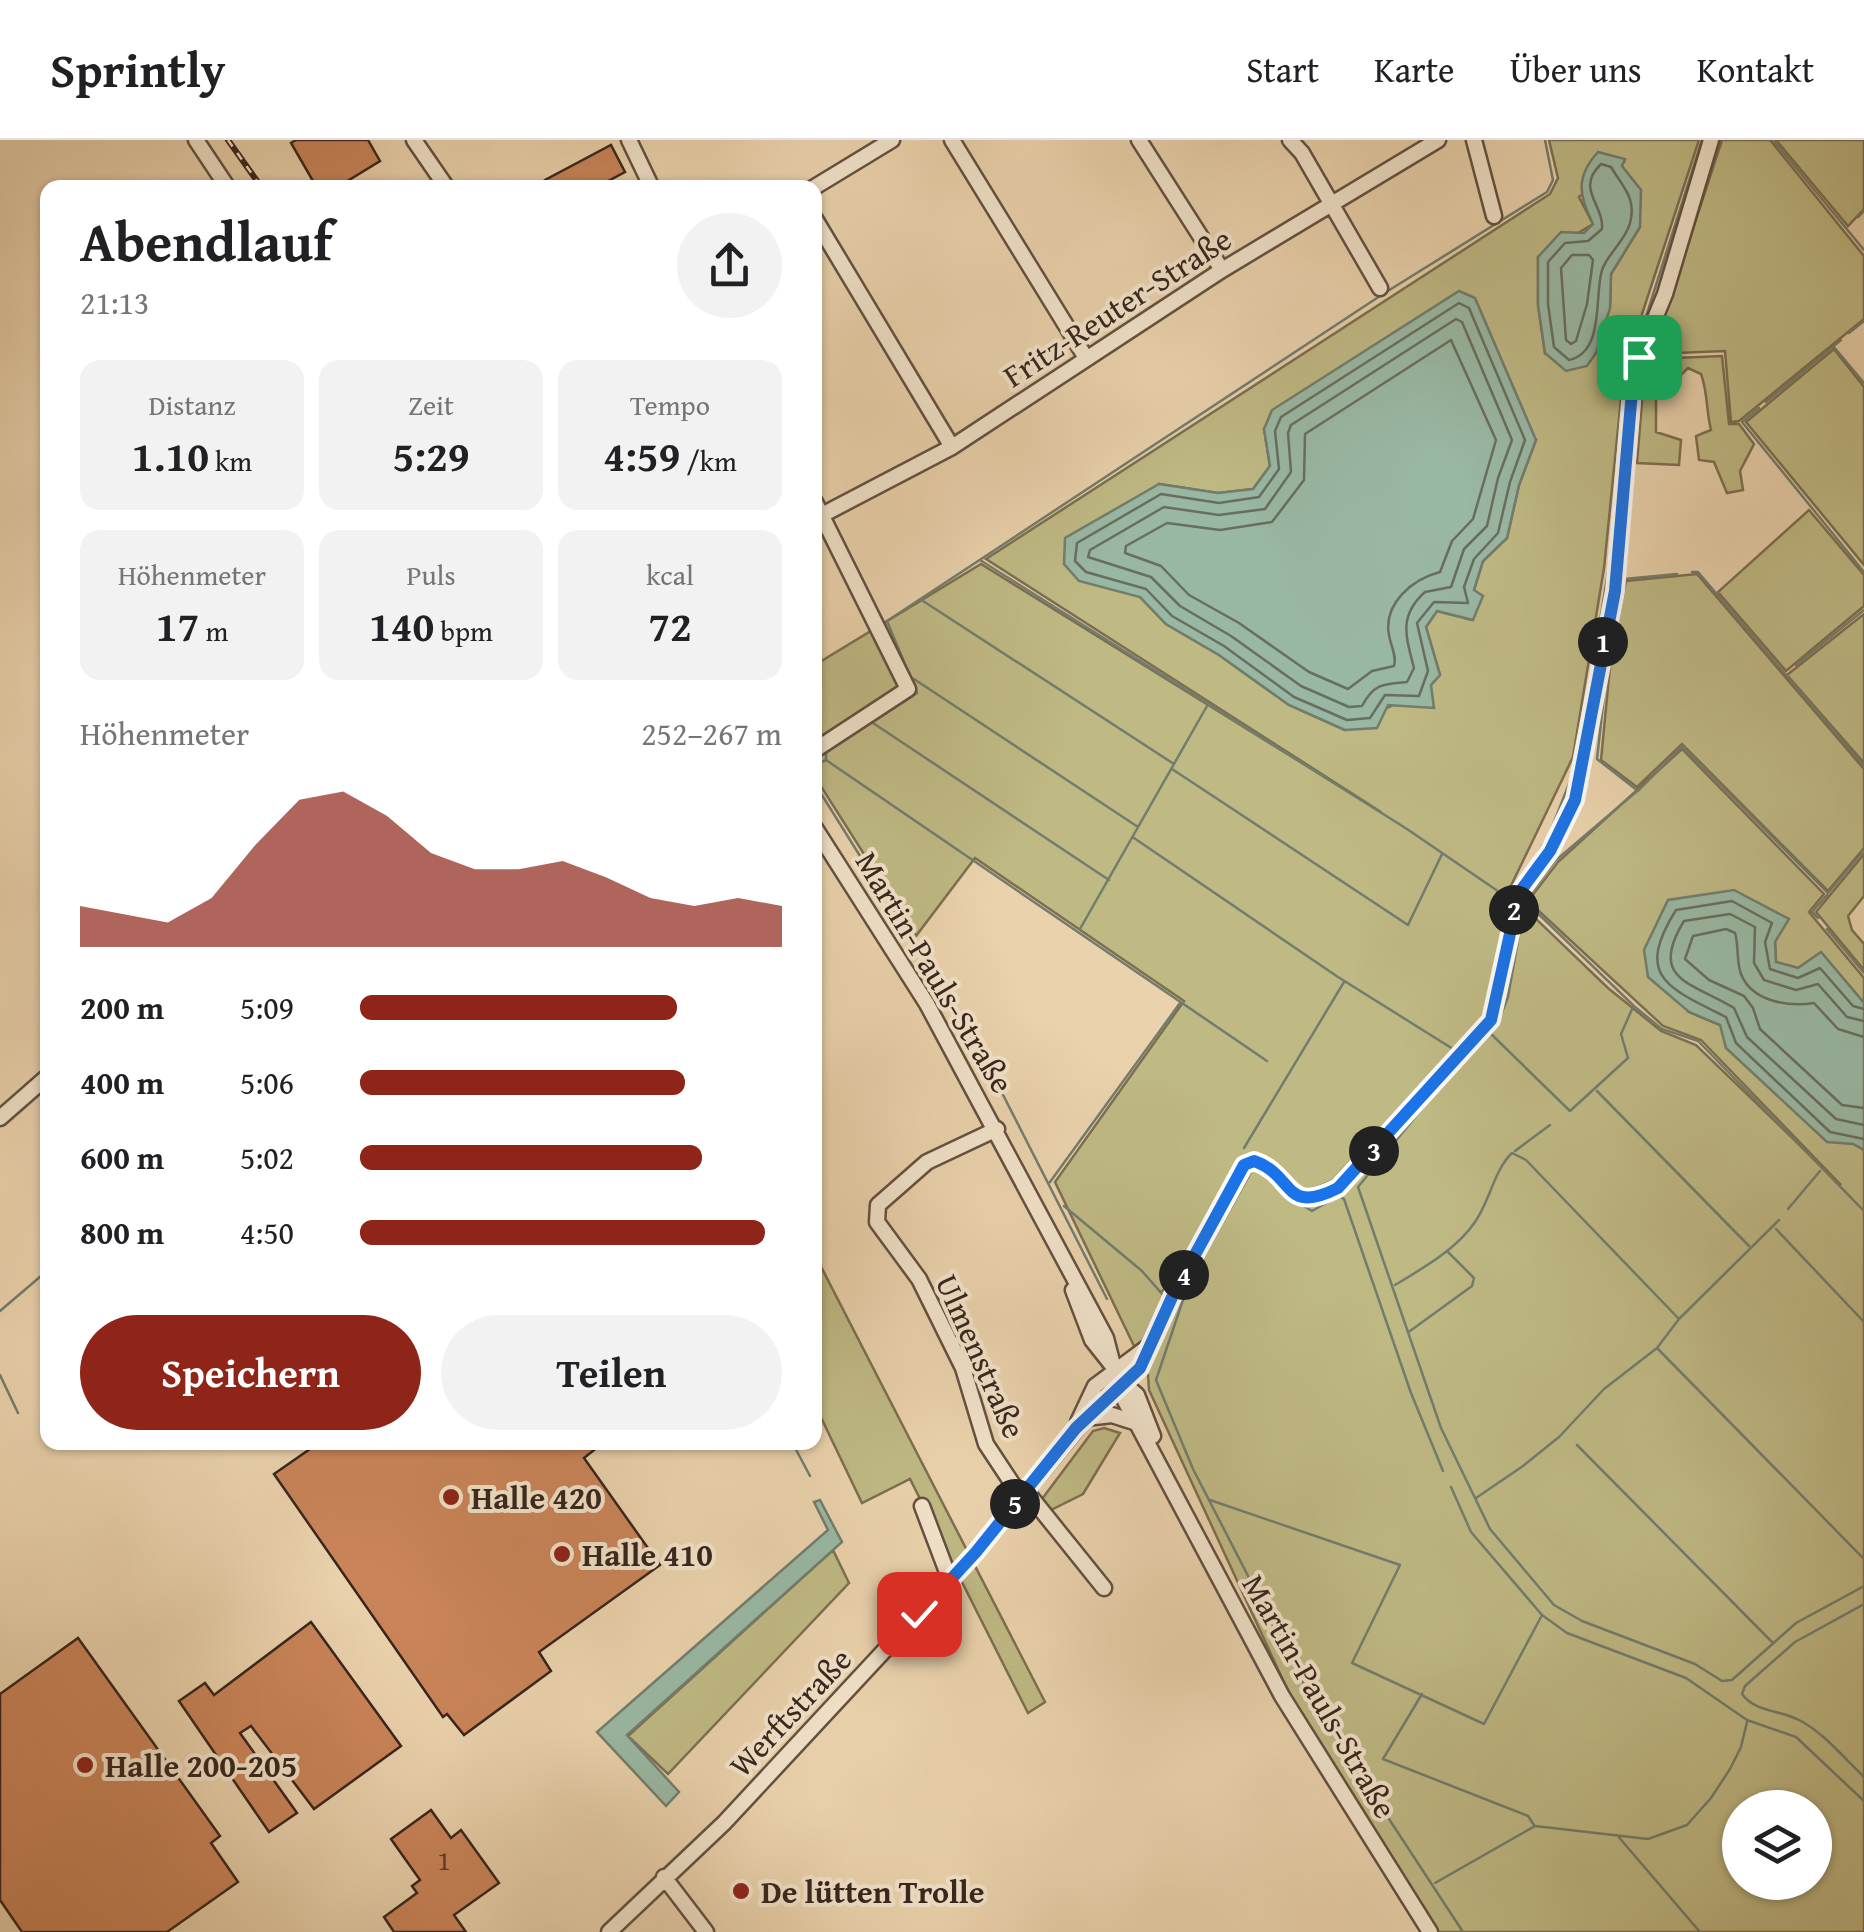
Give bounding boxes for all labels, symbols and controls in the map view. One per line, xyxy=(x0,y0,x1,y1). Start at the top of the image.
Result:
text: Sprintly xyxy=(50,34,225,105)
text: Start xyxy=(1246,44,1319,95)
text: Karte xyxy=(1374,44,1455,95)
text: Über uns xyxy=(1510,44,1642,95)
text: Kontakt xyxy=(1697,44,1814,95)
text: Abendlauf xyxy=(80,201,332,281)
button: share xyxy=(677,213,782,318)
street label: Fritz-Reuter-Straße xyxy=(993,215,1241,399)
text: 21:13 xyxy=(80,279,149,326)
pin xyxy=(1597,315,1682,400)
icon: arrive xyxy=(1612,330,1667,385)
text: Distanz xyxy=(148,384,236,425)
text: Zeit xyxy=(408,384,454,425)
text: Tempo xyxy=(630,384,710,425)
text: 1.10 xyxy=(132,425,209,486)
text: 5:29 xyxy=(392,425,470,486)
text: 4:59 xyxy=(603,425,680,486)
text: km xyxy=(209,440,252,481)
text: /km xyxy=(680,440,737,481)
text: Höhenmeter xyxy=(118,554,266,595)
text: Puls xyxy=(406,554,456,595)
text: kcal xyxy=(646,554,694,595)
text: 17 xyxy=(156,595,199,656)
text: 140 xyxy=(369,595,434,656)
text: 72 xyxy=(648,595,692,656)
text: m xyxy=(199,610,228,651)
text: bpm xyxy=(434,610,493,651)
pin: 1 xyxy=(1578,617,1628,667)
text: 1 xyxy=(1596,621,1610,662)
text: Höhenmeter xyxy=(80,710,249,757)
text: 252–267 m xyxy=(641,710,782,757)
street label: Martin-Pauls-Straße xyxy=(844,842,1026,1102)
pin: 2 xyxy=(1489,885,1539,935)
text: 2 xyxy=(1507,889,1521,930)
text: 200 m xyxy=(80,984,164,1031)
text: 5:09 xyxy=(240,984,294,1031)
text: 400 m xyxy=(80,1059,164,1106)
text: 5:06 xyxy=(240,1059,294,1106)
pin: 3 xyxy=(1349,1126,1399,1176)
text: 3 xyxy=(1367,1130,1381,1171)
text: 600 m xyxy=(80,1134,164,1181)
text: 5:02 xyxy=(240,1134,294,1181)
text: 800 m xyxy=(80,1209,164,1256)
text: 4:50 xyxy=(240,1209,294,1256)
pin: 4 xyxy=(1159,1250,1209,1300)
text: 4 xyxy=(1177,1254,1191,1295)
street label: Ulmenstraße xyxy=(924,1267,1038,1445)
button: Speichern xyxy=(80,1315,421,1430)
button: Teilen xyxy=(441,1315,782,1430)
place label: Halle 420 xyxy=(471,1474,602,1521)
pin: 5 xyxy=(990,1479,1040,1529)
text: 5 xyxy=(1008,1483,1022,1524)
marker: Halle 420 xyxy=(440,1486,462,1508)
place label: Halle 410 xyxy=(582,1531,713,1578)
marker: Halle 410 xyxy=(551,1543,573,1565)
street label: Martin-Pauls-Straße xyxy=(1231,1565,1409,1827)
pin xyxy=(877,1572,962,1657)
icon: check xyxy=(892,1587,947,1642)
street label: Werftstraße xyxy=(718,1637,862,1787)
place label: Halle 200-205 xyxy=(105,1742,297,1789)
marker: Halle 200-205 xyxy=(74,1754,96,1776)
map controls xyxy=(1722,1790,1832,1900)
button: layers xyxy=(1722,1790,1832,1900)
house number: 1 xyxy=(437,1839,451,1880)
place label: De lütten Trolle xyxy=(761,1868,984,1915)
marker: De lütten Trolle xyxy=(730,1880,752,1902)

